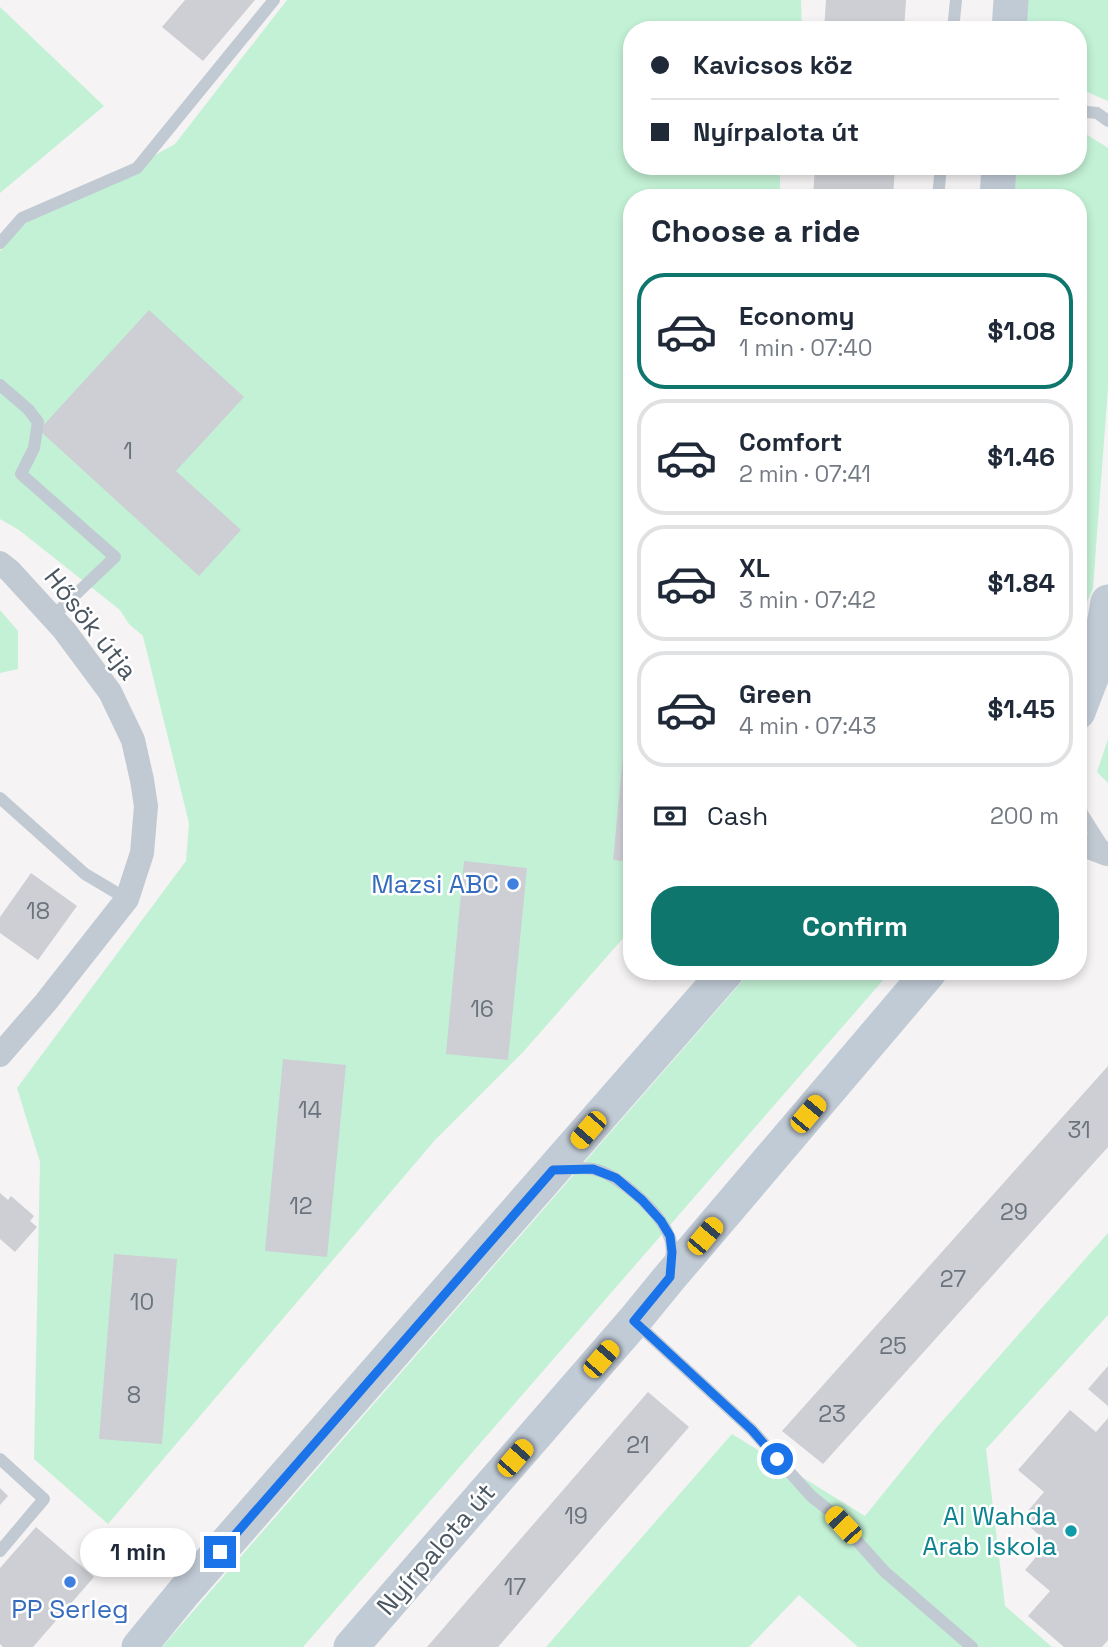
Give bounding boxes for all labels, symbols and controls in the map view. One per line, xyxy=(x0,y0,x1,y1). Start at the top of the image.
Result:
text: Kavicsos köz xyxy=(693,48,853,82)
text: Nyírpalota út xyxy=(693,115,859,149)
text: Choose a ride xyxy=(651,211,861,251)
text: Economy xyxy=(739,299,855,333)
icon: car xyxy=(655,300,718,363)
text: $1.08 xyxy=(988,314,1055,348)
text: 1 min · 07:40 xyxy=(739,333,872,363)
text: Comfort xyxy=(739,425,842,459)
icon: car xyxy=(655,426,718,489)
house number: 1 xyxy=(123,436,133,466)
text: $1.46 xyxy=(987,440,1055,474)
text: 2 min · 07:41 xyxy=(739,459,871,489)
text: XL xyxy=(739,551,770,585)
icon: car xyxy=(655,552,718,615)
street label: Hősök útja xyxy=(37,561,145,687)
text: $1.84 xyxy=(988,566,1055,600)
text: 3 min · 07:42 xyxy=(739,585,876,615)
text: Green xyxy=(739,677,812,711)
icon: car xyxy=(655,678,718,741)
text: $1.45 xyxy=(988,692,1055,726)
text: 4 min · 07:43 xyxy=(739,711,876,741)
icon: cash xyxy=(651,797,689,835)
text: Cash xyxy=(707,799,768,833)
text: 200 m xyxy=(990,801,1059,831)
place label: Mazsi ABC xyxy=(371,867,499,901)
marker: Mazsi ABC xyxy=(505,876,521,892)
button: Confirm xyxy=(651,886,1059,966)
house number: 18 xyxy=(26,896,50,926)
house number: 16 xyxy=(470,994,494,1024)
car xyxy=(787,1091,830,1137)
house number: 14 xyxy=(298,1095,322,1125)
car xyxy=(567,1107,610,1153)
house number: 31 xyxy=(1067,1115,1091,1145)
house number: 12 xyxy=(289,1191,313,1221)
house number: 29 xyxy=(1000,1197,1028,1227)
car xyxy=(684,1213,727,1259)
house number: 27 xyxy=(940,1264,966,1294)
house number: 10 xyxy=(130,1287,154,1317)
house number: 25 xyxy=(879,1331,907,1361)
car xyxy=(580,1336,623,1382)
house number: 8 xyxy=(127,1380,141,1410)
house number: 23 xyxy=(818,1399,846,1429)
house number: 21 xyxy=(626,1430,650,1460)
car xyxy=(494,1435,537,1481)
route start xyxy=(761,1443,793,1475)
street label: Nyírpalota út xyxy=(369,1476,503,1622)
place label: Al Wahda Arab Iskola xyxy=(922,1499,1057,1563)
house number: 19 xyxy=(564,1501,588,1531)
car xyxy=(821,1502,866,1548)
marker: Al Wahda Arab Iskola xyxy=(1063,1523,1079,1539)
callout: 1 min xyxy=(80,1528,196,1576)
route end xyxy=(204,1536,236,1568)
text: 1 min xyxy=(110,1537,166,1567)
house number: 17 xyxy=(504,1572,526,1602)
marker: PP Serleg xyxy=(62,1574,78,1590)
place label: PP Serleg xyxy=(11,1592,129,1626)

